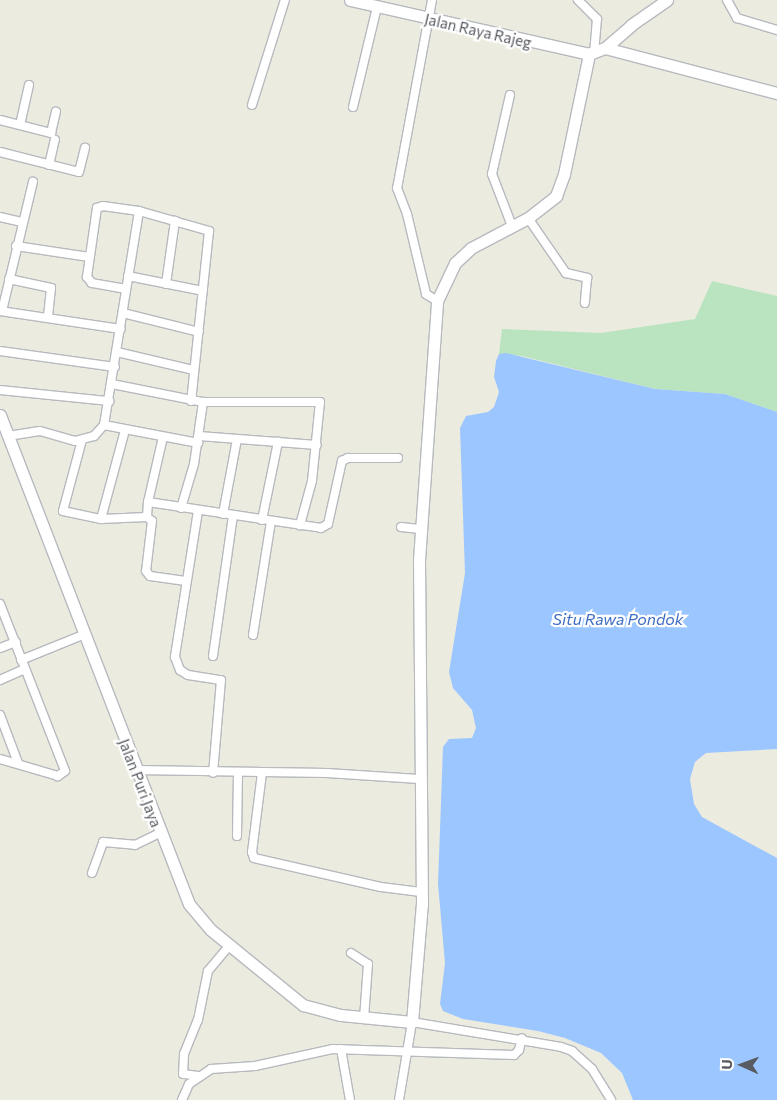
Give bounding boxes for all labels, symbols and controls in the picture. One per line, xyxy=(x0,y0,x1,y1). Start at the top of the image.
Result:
street label: Jalan Raya Rajeg xyxy=(423,10,533,52)
water label: Situ Rawa Pondok xyxy=(553,609,683,629)
street label: Jalan Puri Jaya xyxy=(115,736,165,830)
north arrow xyxy=(717,1040,767,1090)
text: U xyxy=(718,1059,735,1070)

